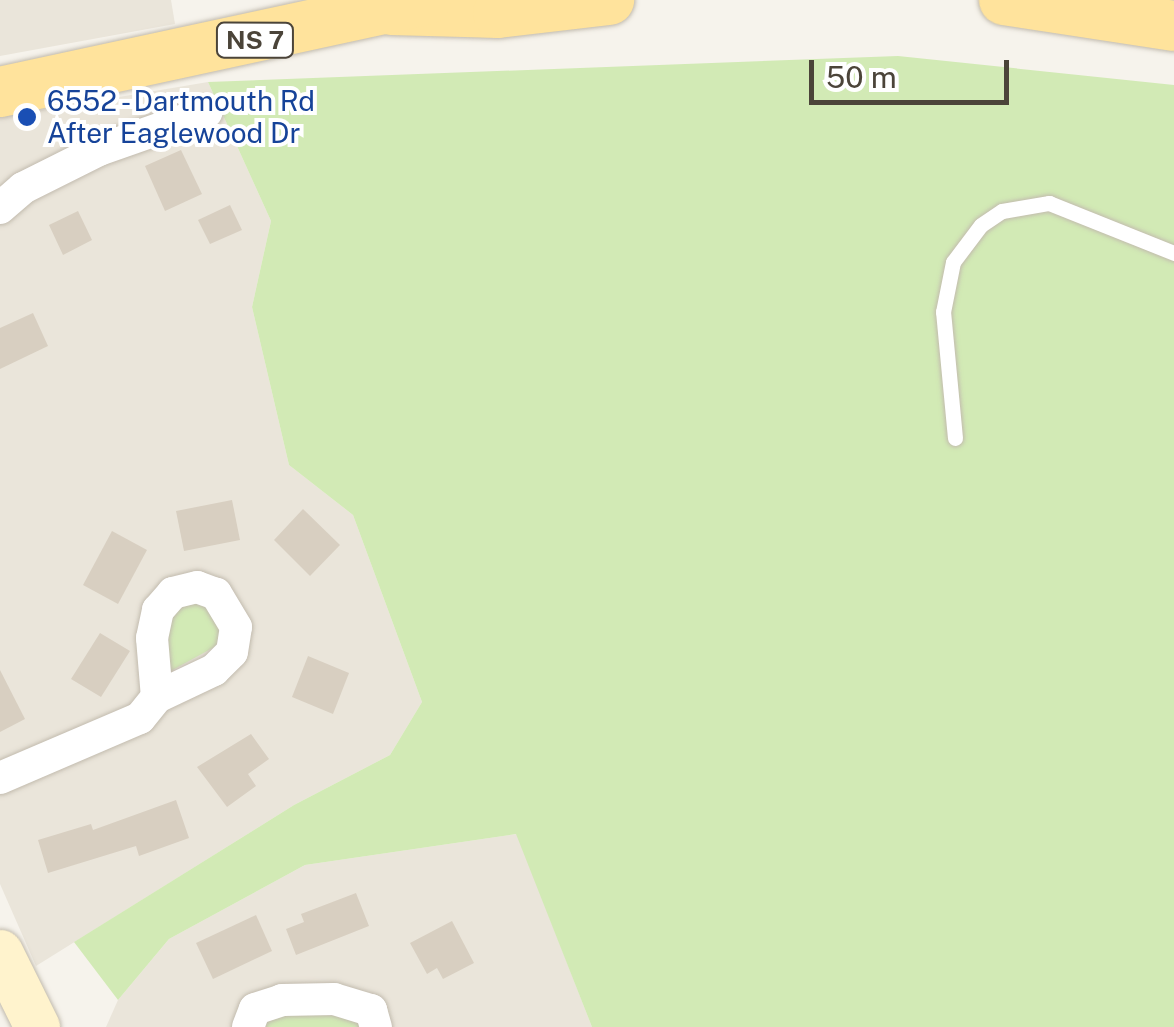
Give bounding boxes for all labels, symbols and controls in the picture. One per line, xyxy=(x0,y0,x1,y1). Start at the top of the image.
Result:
road number: NS 7 xyxy=(215,20,295,60)
scale bar xyxy=(814,40,1014,102)
text: 50 m xyxy=(826,59,897,95)
place label: 6552 - Dartmouth Rd After Eaglewood Dr xyxy=(47,84,323,150)
marker: 6552 - Dartmouth Rd After Eaglewood Dr xyxy=(16,106,38,128)

